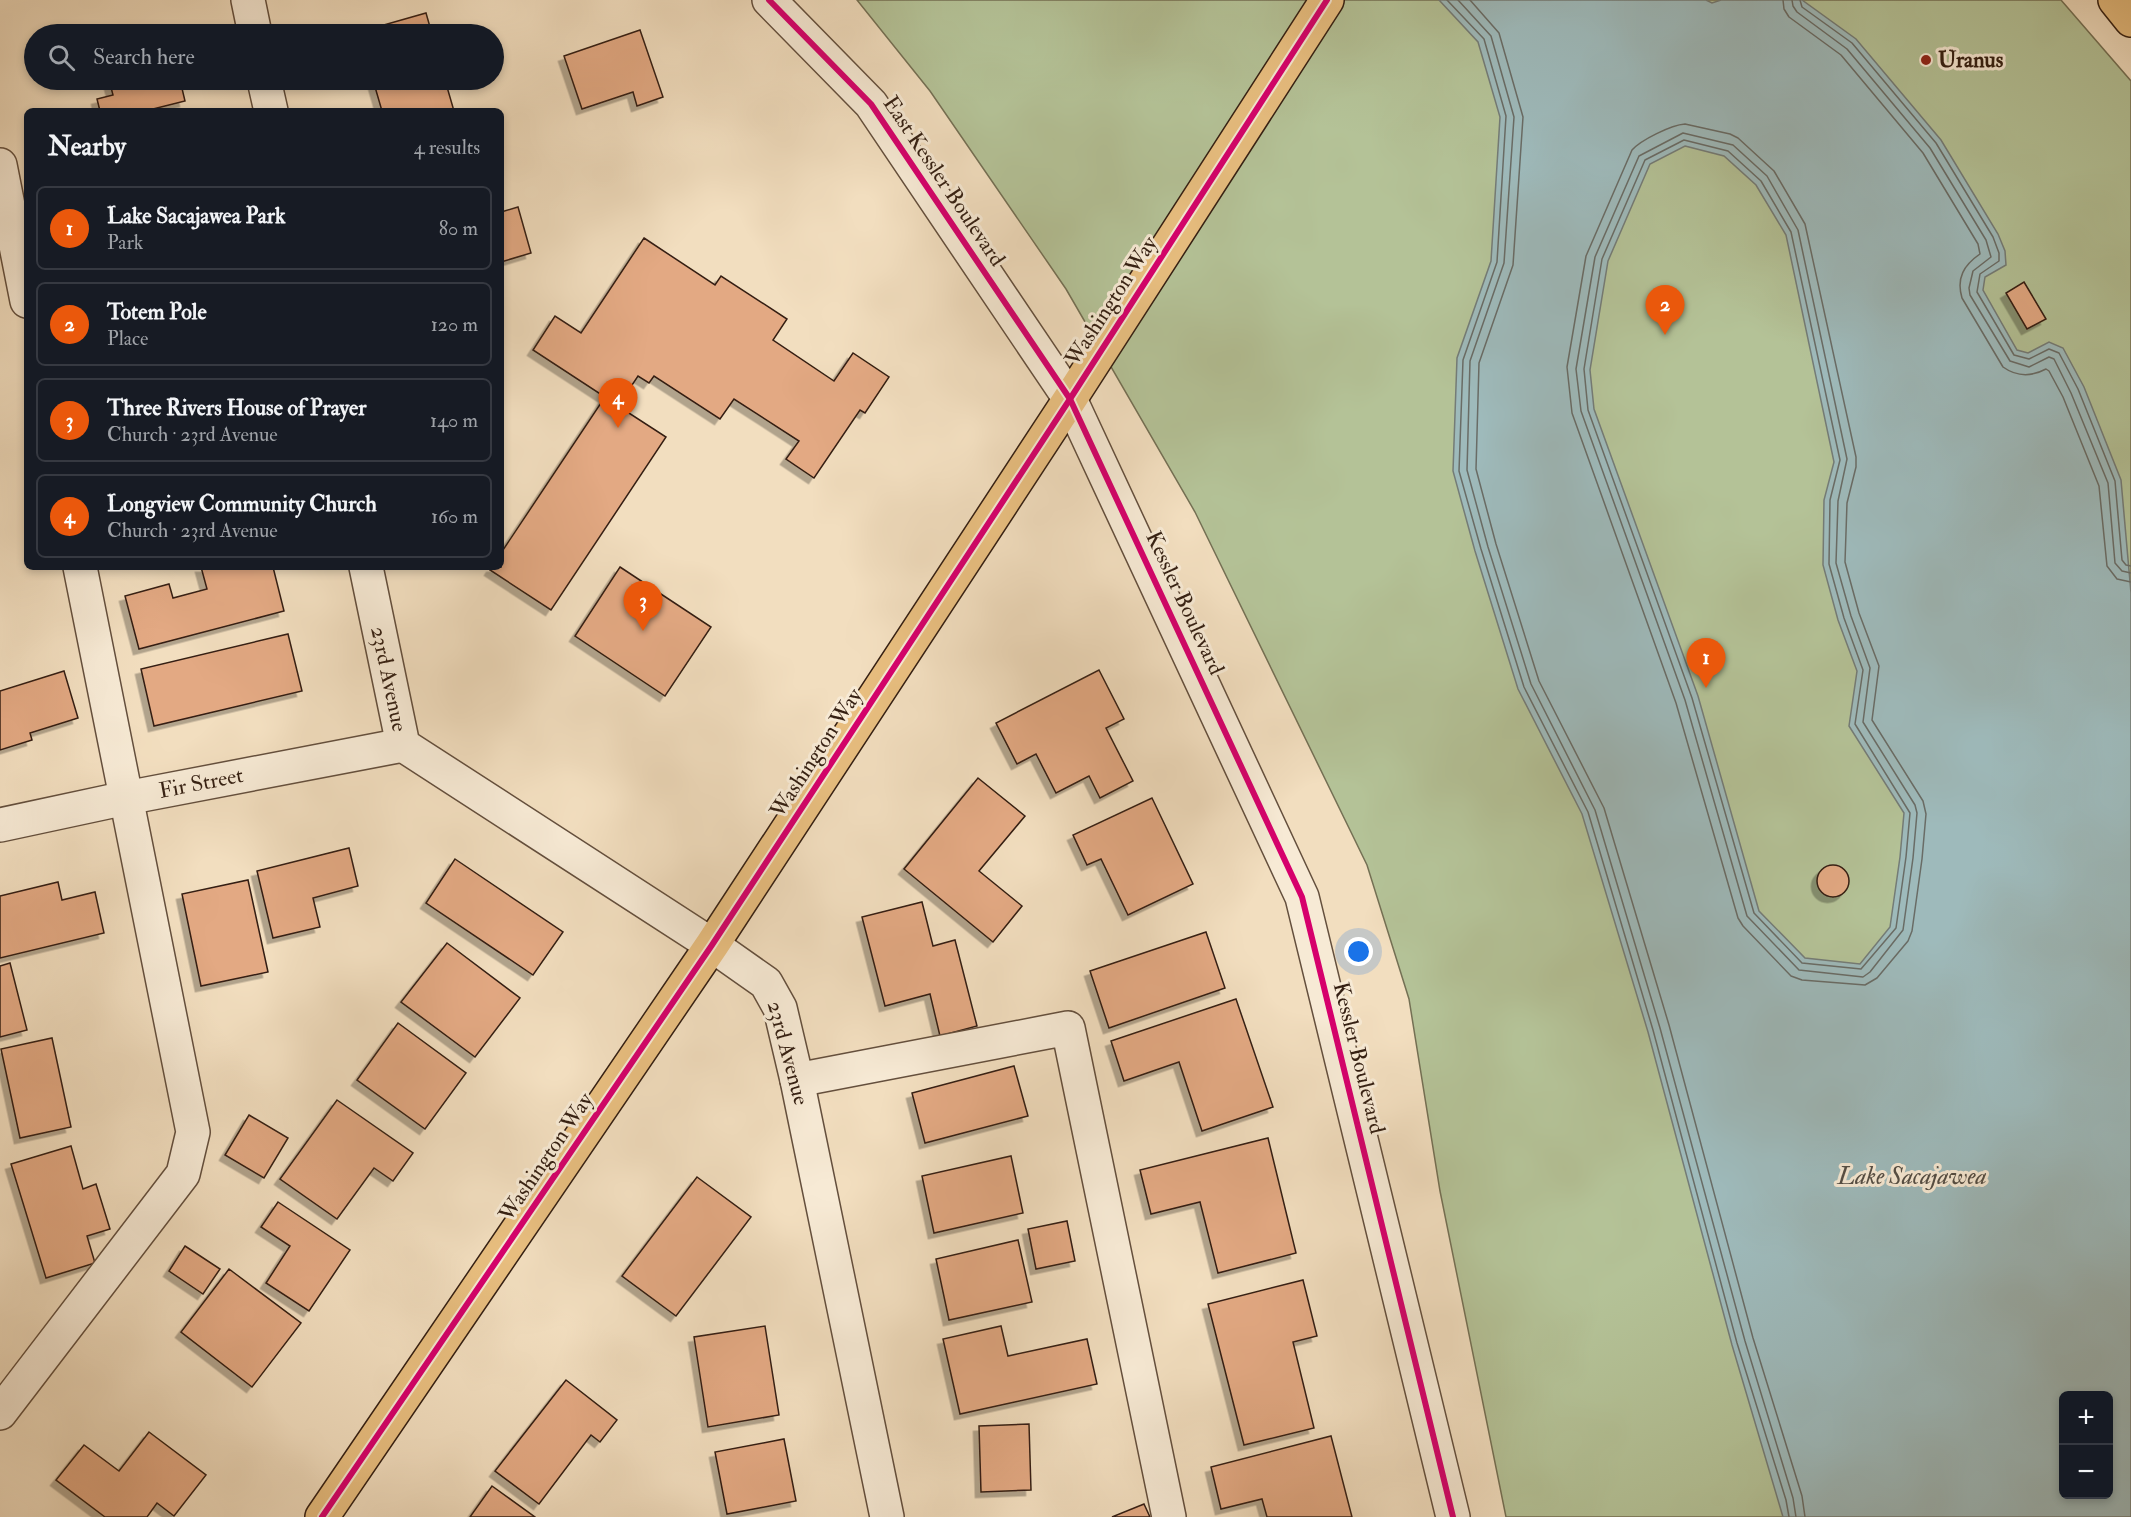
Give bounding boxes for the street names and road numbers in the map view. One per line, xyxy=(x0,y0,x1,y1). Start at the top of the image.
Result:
street label: East Kessler Boulevard xyxy=(877,90,1011,272)
street label: Washington Way xyxy=(1058,231,1164,372)
street label: Kessler Boulevard xyxy=(1139,527,1231,679)
street label: 23rd Avenue xyxy=(364,624,414,734)
street label: Washington Way xyxy=(763,683,869,824)
street label: Fir Street xyxy=(156,761,246,805)
street label: Kessler Boulevard xyxy=(1327,979,1391,1137)
street label: 23rd Avenue xyxy=(761,998,815,1108)
street label: Washington Way xyxy=(492,1087,599,1227)

